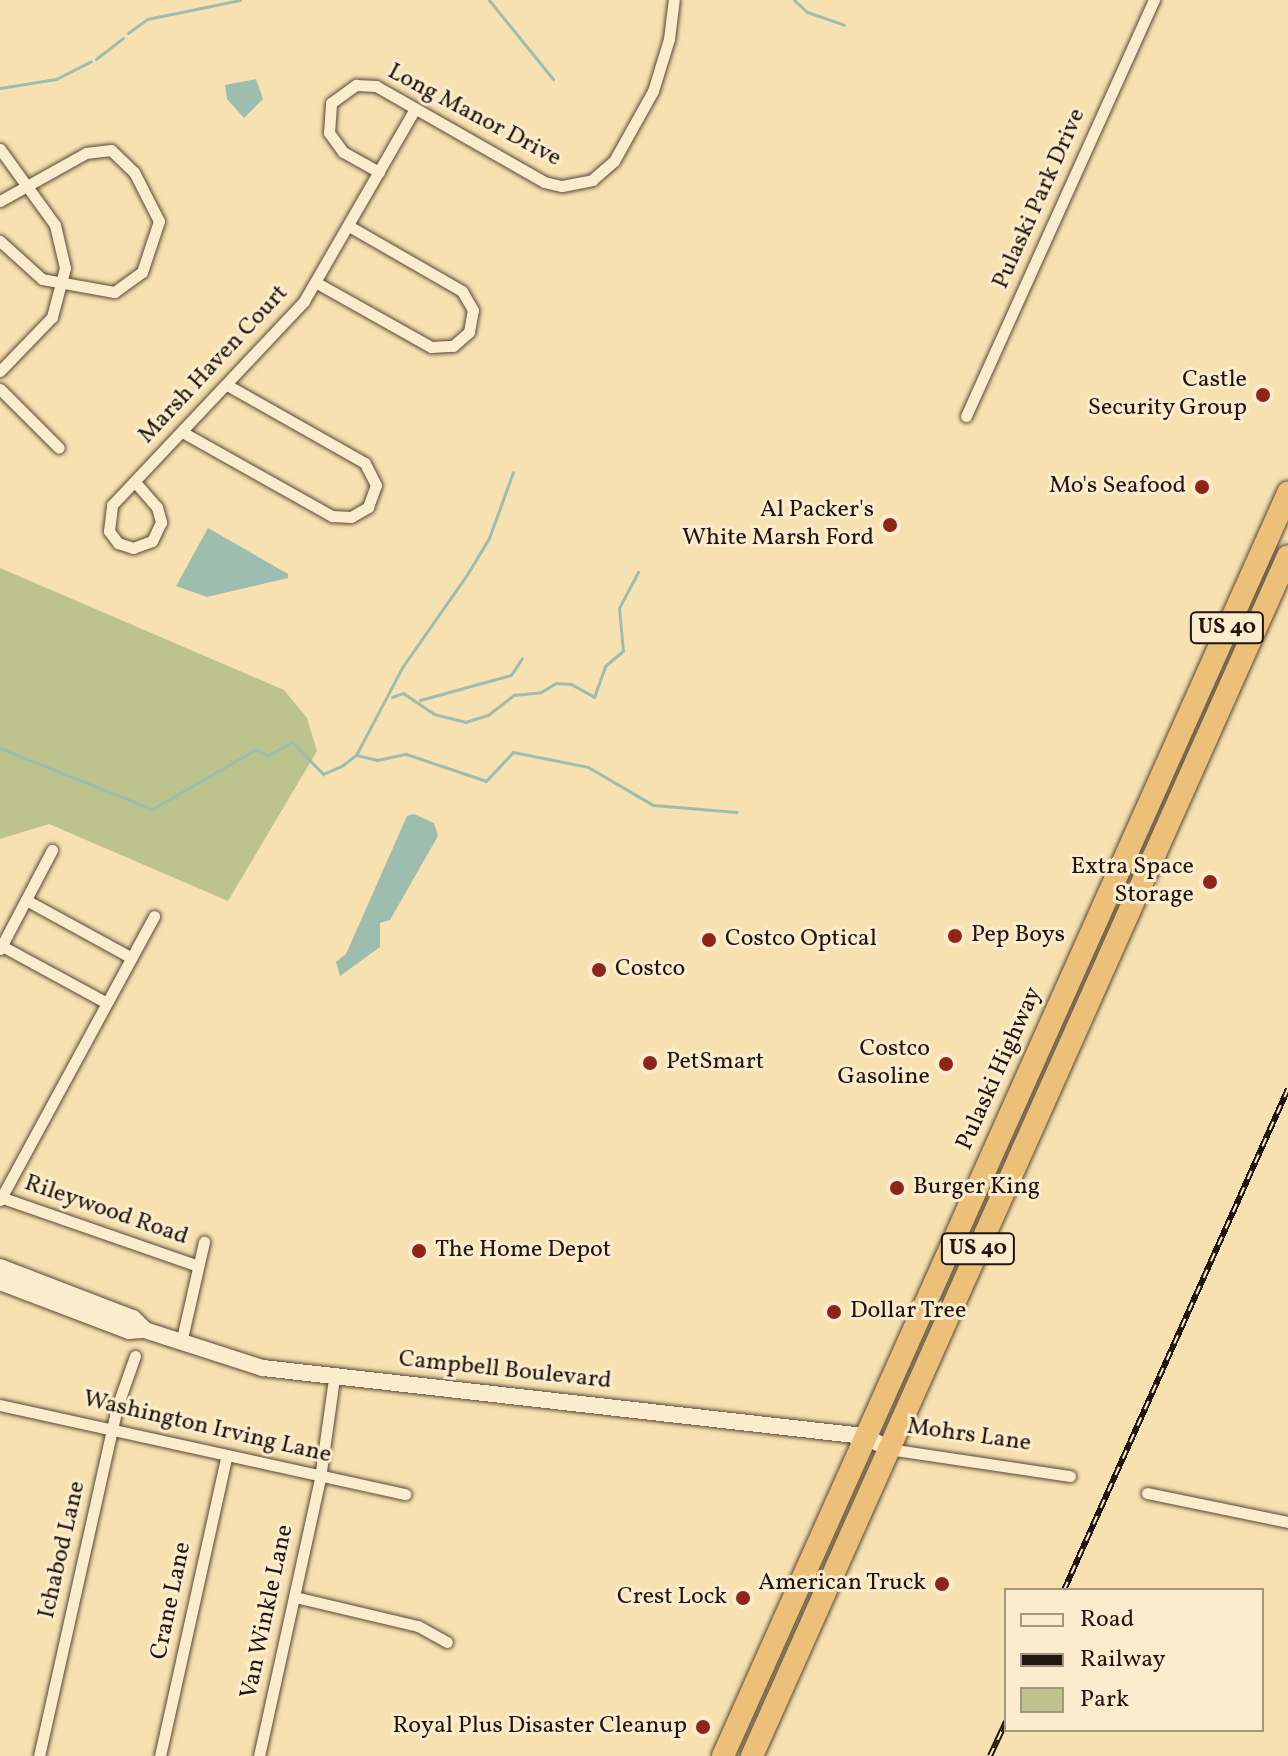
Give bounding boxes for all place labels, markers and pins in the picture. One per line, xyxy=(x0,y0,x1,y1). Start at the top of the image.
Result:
place label: Castle Security Group xyxy=(1087,367,1247,423)
marker: Castle Security Group xyxy=(1254,386,1272,404)
place label: Mo's Seafood xyxy=(1049,473,1186,501)
marker: Mo's Seafood xyxy=(1193,478,1211,496)
place label: Al Packer's White Marsh Ford xyxy=(682,497,874,553)
marker: Al Packer's White Marsh Ford xyxy=(881,516,899,534)
place label: Extra Space Storage xyxy=(1071,854,1194,910)
marker: Extra Space Storage xyxy=(1201,873,1219,891)
place label: Pep Boys xyxy=(971,922,1065,950)
place label: Costco Optical xyxy=(725,926,877,954)
marker: Pep Boys xyxy=(946,927,964,945)
marker: Costco Optical xyxy=(700,931,718,949)
place label: Costco xyxy=(615,956,685,984)
marker: Costco xyxy=(590,961,608,979)
place label: Costco Gasoline xyxy=(838,1036,930,1092)
place label: PetSmart xyxy=(666,1049,764,1077)
marker: PetSmart xyxy=(641,1054,659,1072)
marker: Costco Gasoline xyxy=(937,1055,955,1073)
place label: Burger King xyxy=(913,1174,1040,1202)
marker: Burger King xyxy=(888,1179,906,1197)
place label: The Home Depot xyxy=(435,1237,611,1265)
marker: The Home Depot xyxy=(410,1242,428,1260)
place label: Dollar Tree xyxy=(850,1298,967,1326)
marker: Dollar Tree xyxy=(825,1303,843,1321)
place label: American Truck xyxy=(758,1570,926,1598)
marker: American Truck xyxy=(933,1575,951,1593)
place label: Crest Lock xyxy=(617,1584,727,1612)
marker: Crest Lock xyxy=(734,1589,752,1607)
place label: Royal Plus Disaster Cleanup xyxy=(392,1713,687,1741)
marker: Royal Plus Disaster Cleanup xyxy=(694,1718,712,1736)

